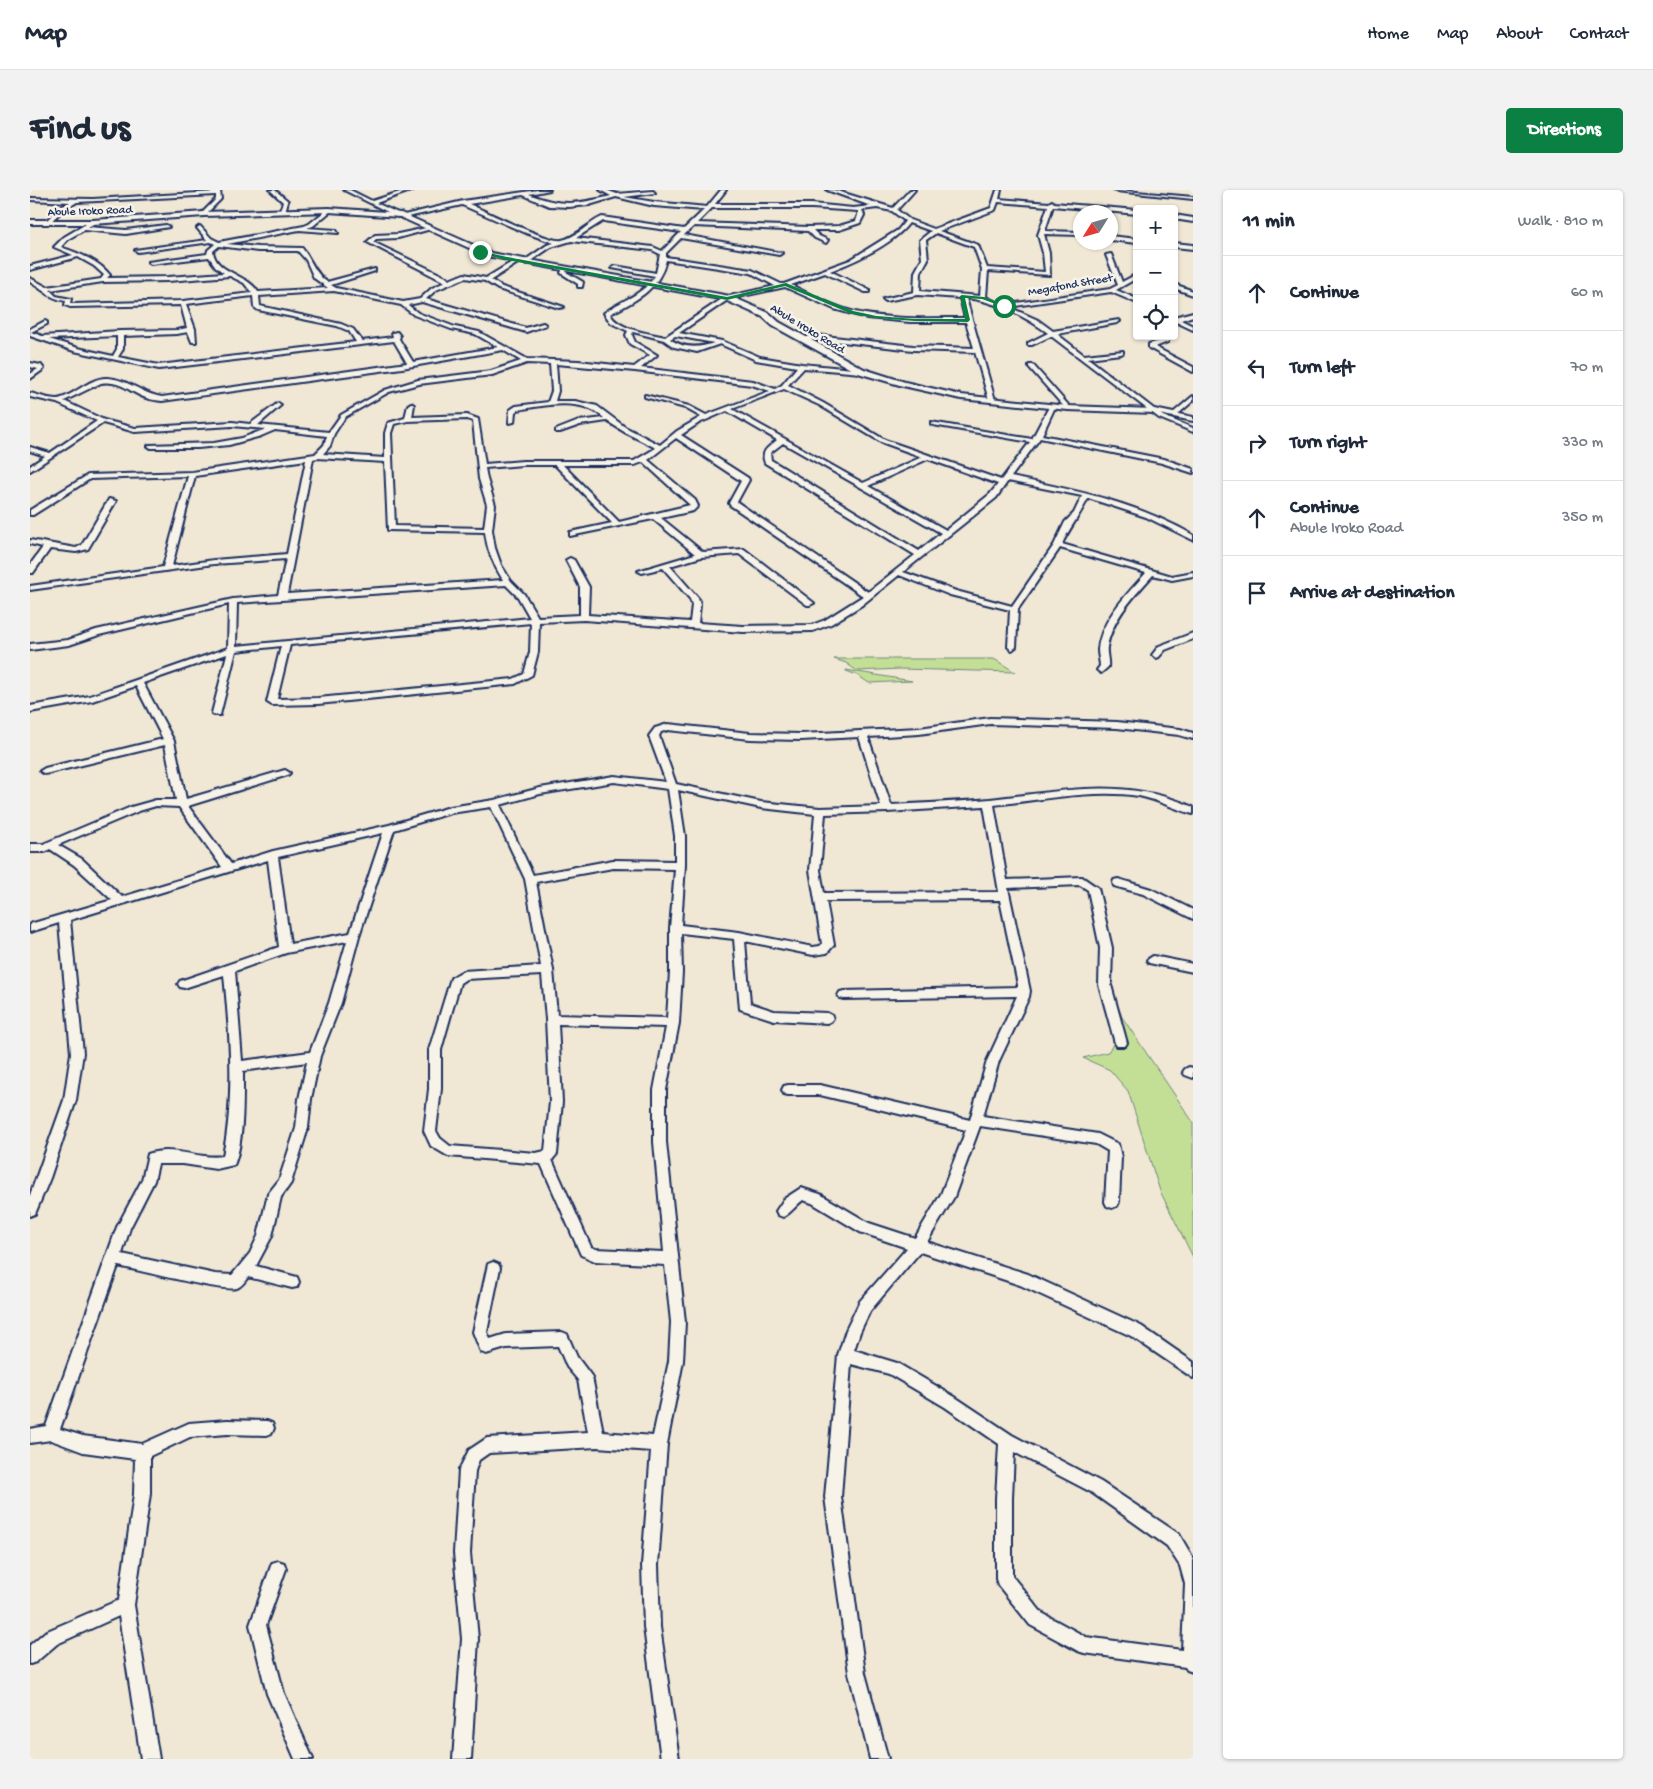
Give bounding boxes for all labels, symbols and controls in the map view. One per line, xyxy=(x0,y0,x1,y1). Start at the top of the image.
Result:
text: Map xyxy=(25,20,67,49)
text: Home xyxy=(1367,24,1409,45)
text: Map xyxy=(1437,24,1468,45)
text: About xyxy=(1496,24,1542,45)
text: Contact xyxy=(1570,24,1628,45)
button: Directions xyxy=(1506,108,1623,153)
text: Find us xyxy=(30,110,130,151)
street label: Abule Iroko Road xyxy=(47,203,134,220)
north arrow xyxy=(1073,205,1118,250)
map controls xyxy=(1133,205,1178,340)
button: + xyxy=(1133,205,1178,250)
text: 11 min xyxy=(1243,210,1294,235)
text: Walk · 810 m xyxy=(1518,213,1603,232)
route end xyxy=(469,241,492,264)
button: − xyxy=(1133,250,1178,295)
street label: Megafond Street xyxy=(1027,271,1115,300)
icon: ahead xyxy=(1243,279,1271,307)
text: Continue xyxy=(1290,282,1359,305)
text: 60 m xyxy=(1571,284,1603,303)
route start xyxy=(993,295,1016,318)
button: locate xyxy=(1133,295,1178,340)
street label: Abule Iroko Road xyxy=(767,302,848,358)
icon: left xyxy=(1243,354,1271,382)
text: Turn left xyxy=(1290,357,1354,380)
text: 70 m xyxy=(1570,359,1603,378)
icon: right xyxy=(1243,429,1271,457)
text: Turn right xyxy=(1290,432,1366,455)
text: 330 m xyxy=(1562,434,1603,453)
text: Continue xyxy=(1290,497,1359,520)
icon: ahead xyxy=(1243,504,1271,532)
text: 350 m xyxy=(1562,509,1603,528)
text: Abule Iroko Road xyxy=(1290,520,1403,539)
icon: arrive xyxy=(1243,579,1271,607)
text: Arrive at destination xyxy=(1290,582,1454,605)

